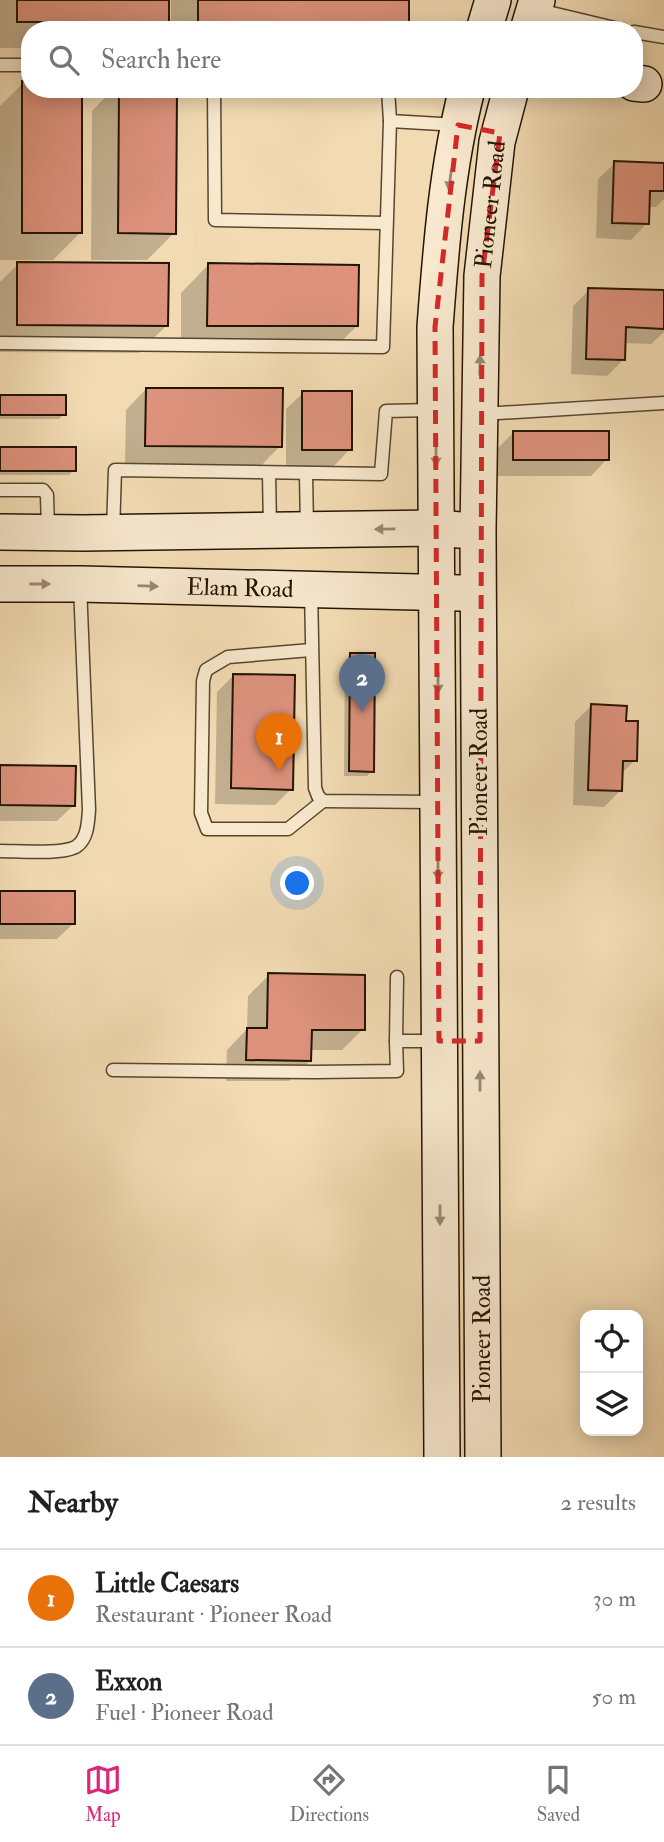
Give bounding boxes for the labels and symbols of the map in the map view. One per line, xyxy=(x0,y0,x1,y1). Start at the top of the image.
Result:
street label: Pioneer Road xyxy=(468,139,513,270)
one-way arrow xyxy=(445,169,456,191)
one-way arrow xyxy=(474,353,486,375)
one-way arrow xyxy=(430,445,442,467)
one-way arrow xyxy=(374,524,396,535)
street label: Elam Road xyxy=(186,572,294,605)
one-way arrow xyxy=(29,578,51,590)
one-way arrow xyxy=(137,580,159,591)
pin: 2 xyxy=(339,654,385,712)
one-way arrow xyxy=(432,673,443,695)
street label: Pioneer Road xyxy=(464,708,495,836)
pin: 1 xyxy=(256,713,302,771)
one-way arrow xyxy=(433,859,444,881)
your location xyxy=(280,866,314,900)
one-way arrow xyxy=(474,1070,486,1092)
one-way arrow xyxy=(435,1204,446,1226)
street label: Pioneer Road xyxy=(467,1275,498,1403)

